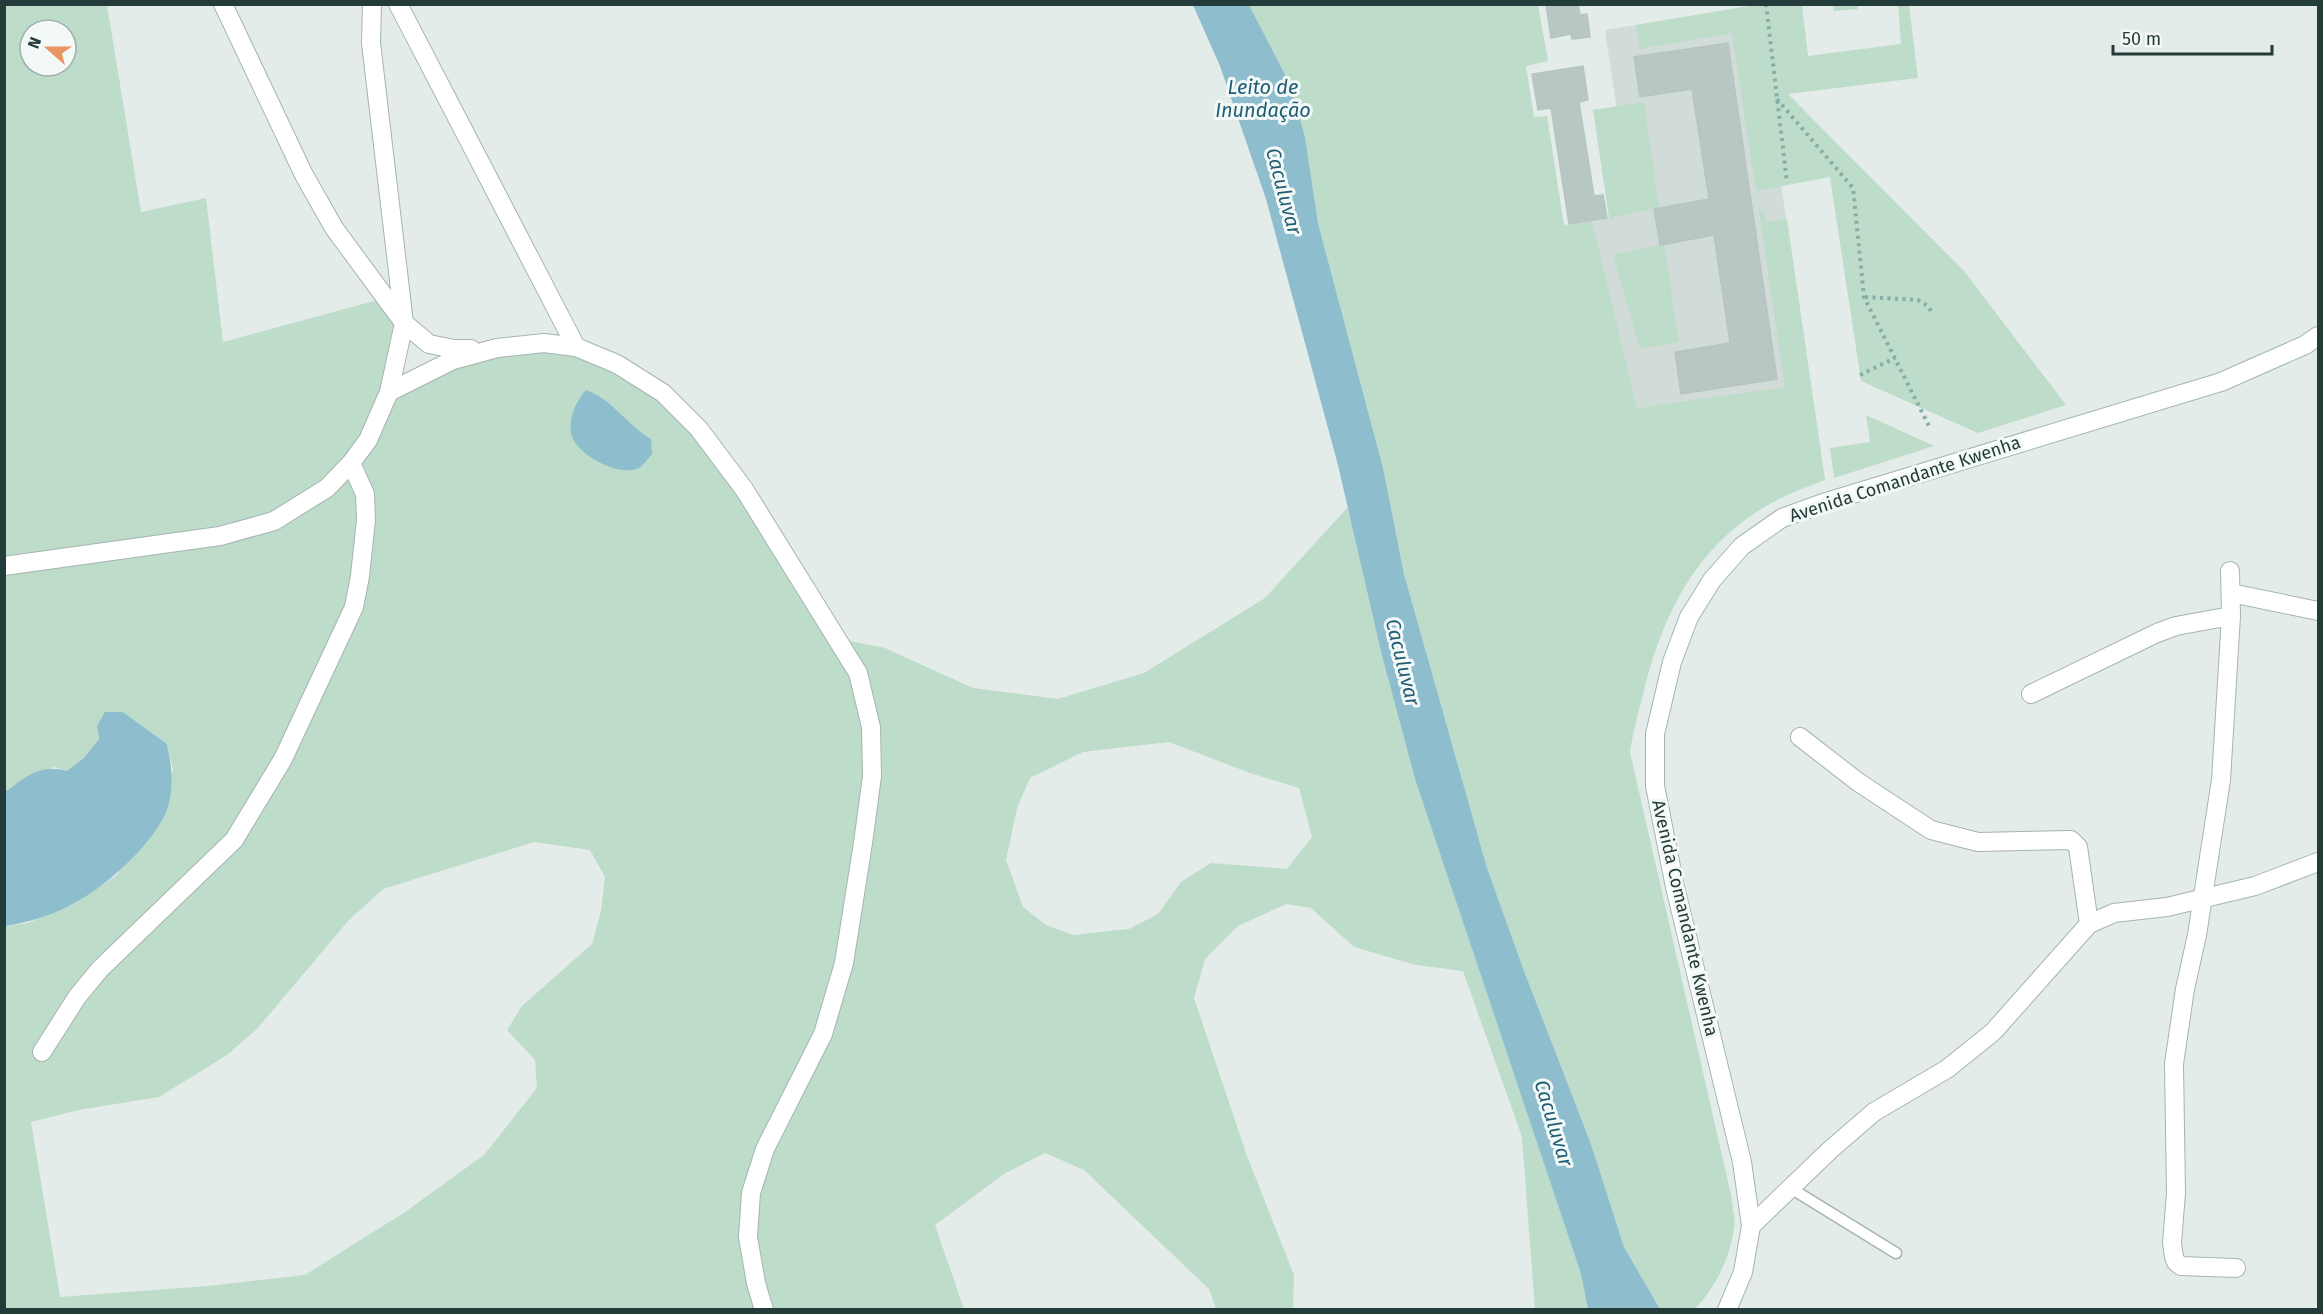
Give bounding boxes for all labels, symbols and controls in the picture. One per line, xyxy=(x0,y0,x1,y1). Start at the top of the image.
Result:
north arrow xyxy=(18,18,78,78)
scale bar xyxy=(2113,18,2272,56)
text: 50 m xyxy=(2122,28,2161,50)
text: N xyxy=(24,34,45,51)
water label: Leito de Inundação xyxy=(1215,75,1311,123)
water label: Caculuvar xyxy=(1261,145,1307,238)
street label: Avenida Comandante Kwenha xyxy=(1787,431,2023,527)
water label: Caculuvar xyxy=(1381,616,1426,709)
street label: Avenida Comandante Kwenha xyxy=(1647,798,1723,1038)
water label: Caculuvar xyxy=(1530,1077,1579,1170)

